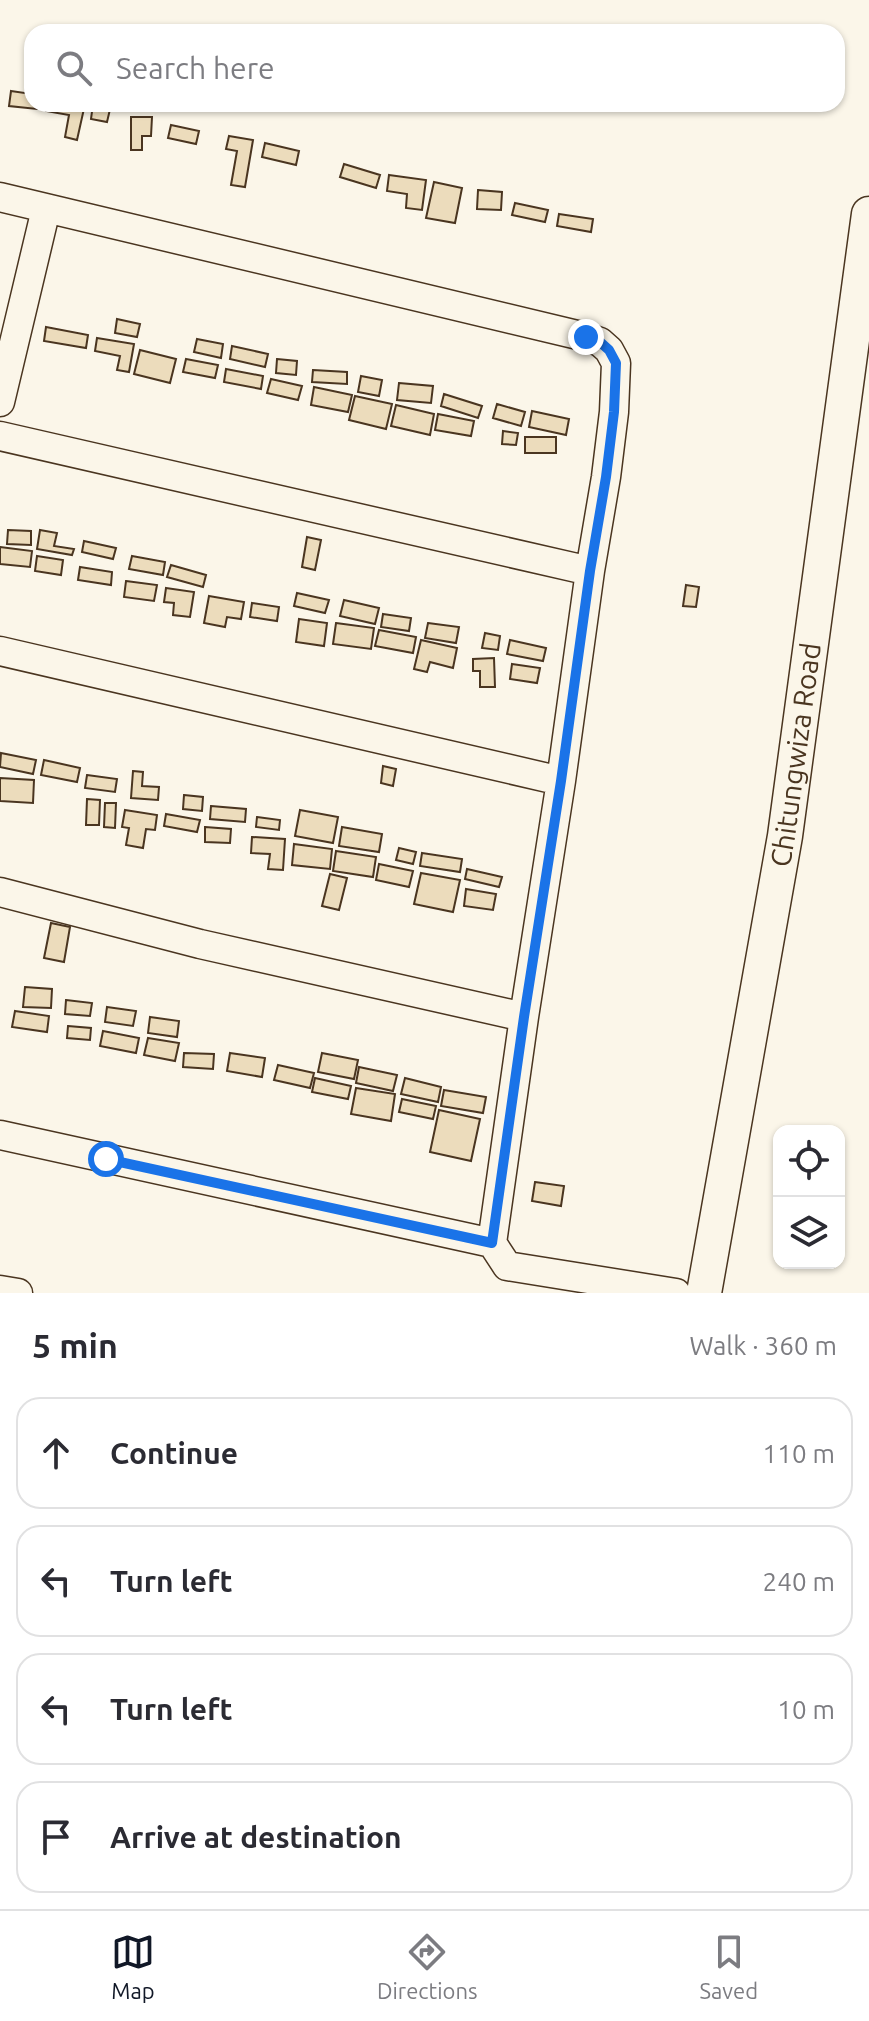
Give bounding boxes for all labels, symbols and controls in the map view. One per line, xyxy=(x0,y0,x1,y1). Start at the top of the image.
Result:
search box xyxy=(24,24,845,112)
icon: search xyxy=(52,46,96,90)
text: Search here xyxy=(116,51,275,85)
route end xyxy=(568,319,604,355)
street label: Chitungwiza Road xyxy=(764,641,826,869)
map controls xyxy=(773,1125,845,1269)
button: locate xyxy=(773,1125,845,1197)
route start xyxy=(88,1141,124,1177)
button: layers xyxy=(773,1197,845,1269)
text: 5 min xyxy=(32,1326,118,1364)
text: Walk · 360 m xyxy=(689,1331,837,1360)
icon: ahead xyxy=(34,1431,78,1475)
text: Continue xyxy=(110,1436,238,1470)
text: 110 m xyxy=(763,1439,835,1468)
icon: left xyxy=(34,1559,78,1603)
text: Turn left xyxy=(110,1564,232,1598)
text: 240 m xyxy=(763,1567,835,1596)
icon: left xyxy=(34,1687,78,1731)
text: Turn left xyxy=(110,1692,232,1726)
text: 10 m xyxy=(777,1695,835,1724)
icon: arrive xyxy=(34,1815,78,1859)
text: Arrive at destination xyxy=(110,1820,402,1854)
tab: Map xyxy=(111,1930,155,2003)
tab: Directions xyxy=(377,1930,478,2003)
tab: Saved xyxy=(699,1930,758,2003)

